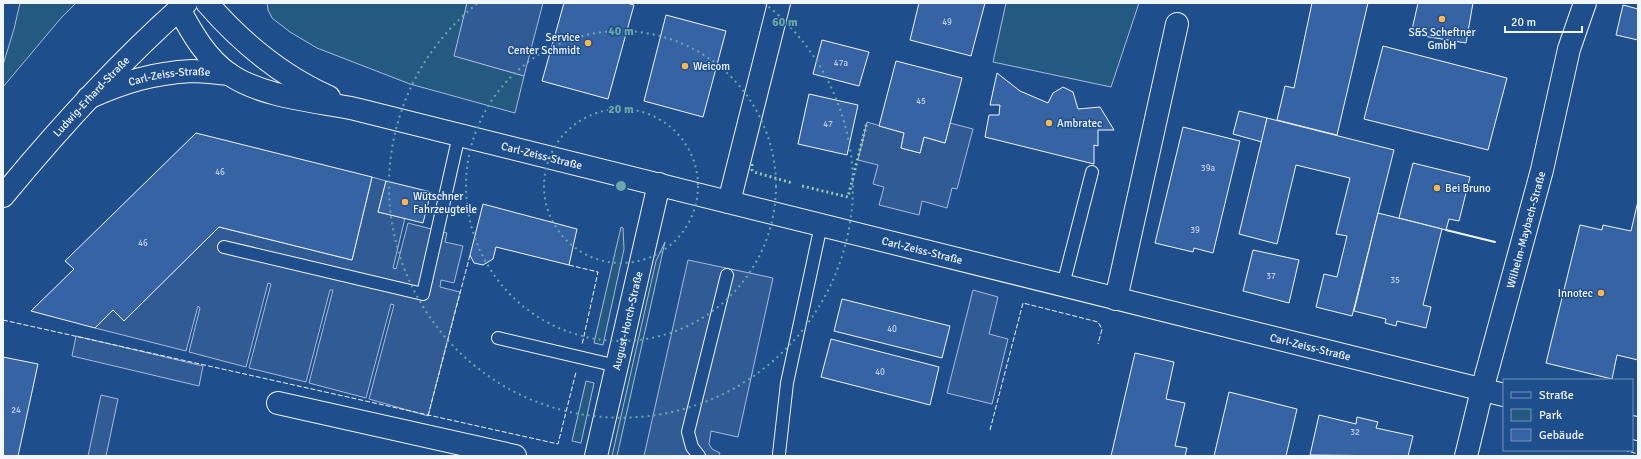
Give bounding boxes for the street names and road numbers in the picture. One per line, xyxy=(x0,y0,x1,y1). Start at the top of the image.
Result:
street label: Ludwig-Erhard-Straße xyxy=(51,54,132,140)
street label: Carl-Zeiss-Straße xyxy=(127,65,211,89)
street label: Carl-Zeiss-Straße xyxy=(500,140,583,172)
street label: Wilhelm-Maybach-Straße xyxy=(1504,170,1548,290)
street label: Carl-Zeiss-Straße xyxy=(880,234,964,267)
street label: August-Horch-Straße xyxy=(610,270,646,371)
street label: Carl-Zeiss-Straße xyxy=(1268,331,1352,364)

